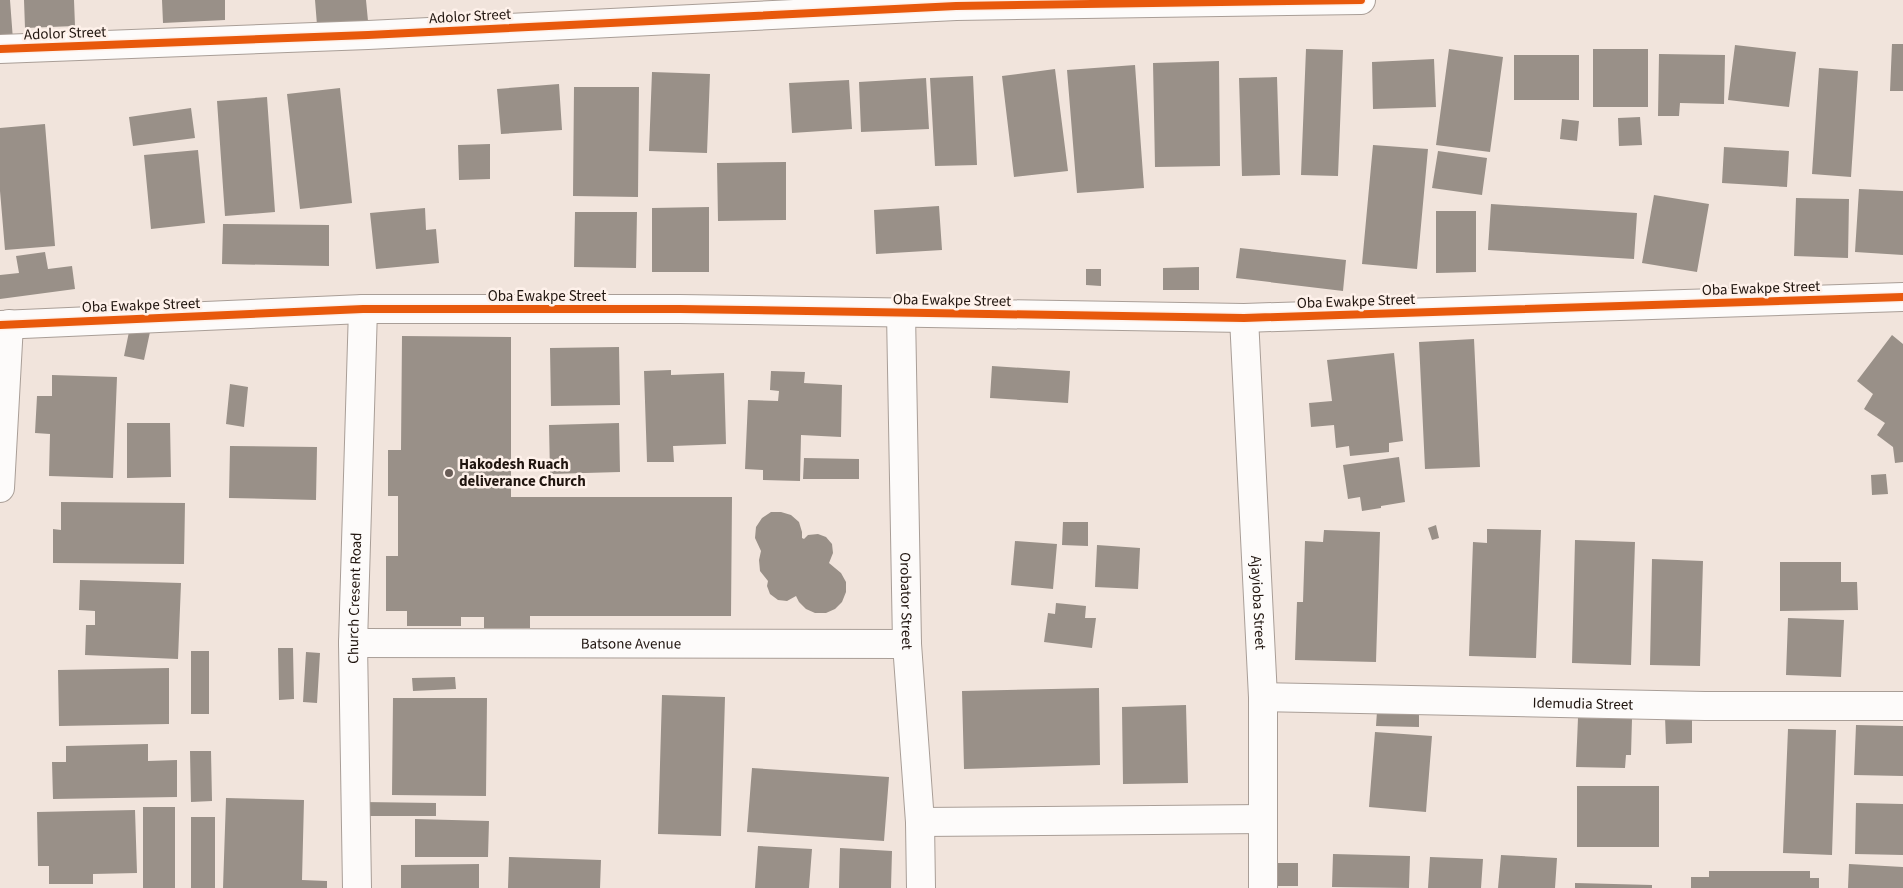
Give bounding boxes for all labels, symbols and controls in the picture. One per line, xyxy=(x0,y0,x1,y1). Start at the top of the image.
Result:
street label: Adolor Street xyxy=(428,4,512,29)
street label: Adolor Street xyxy=(24,22,107,45)
street label: Oba Ewakpe Street xyxy=(1701,276,1821,301)
street label: Oba Ewakpe Street xyxy=(488,286,606,307)
street label: Oba Ewakpe Street xyxy=(893,289,1011,312)
street label: Oba Ewakpe Street xyxy=(1296,289,1416,314)
street label: Oba Ewakpe Street xyxy=(81,293,201,318)
place label: Hakodesh Ruach deliverance Church xyxy=(459,454,586,492)
marker: Hakodesh Ruach deliverance Church xyxy=(443,467,455,479)
street label: Church Cresent Road xyxy=(343,532,367,664)
street label: Orobator Street xyxy=(894,552,917,650)
street label: Ajayioba Street xyxy=(1245,555,1271,650)
street label: Batsone Avenue xyxy=(581,633,681,655)
street label: Idemudia Street xyxy=(1532,692,1633,716)

